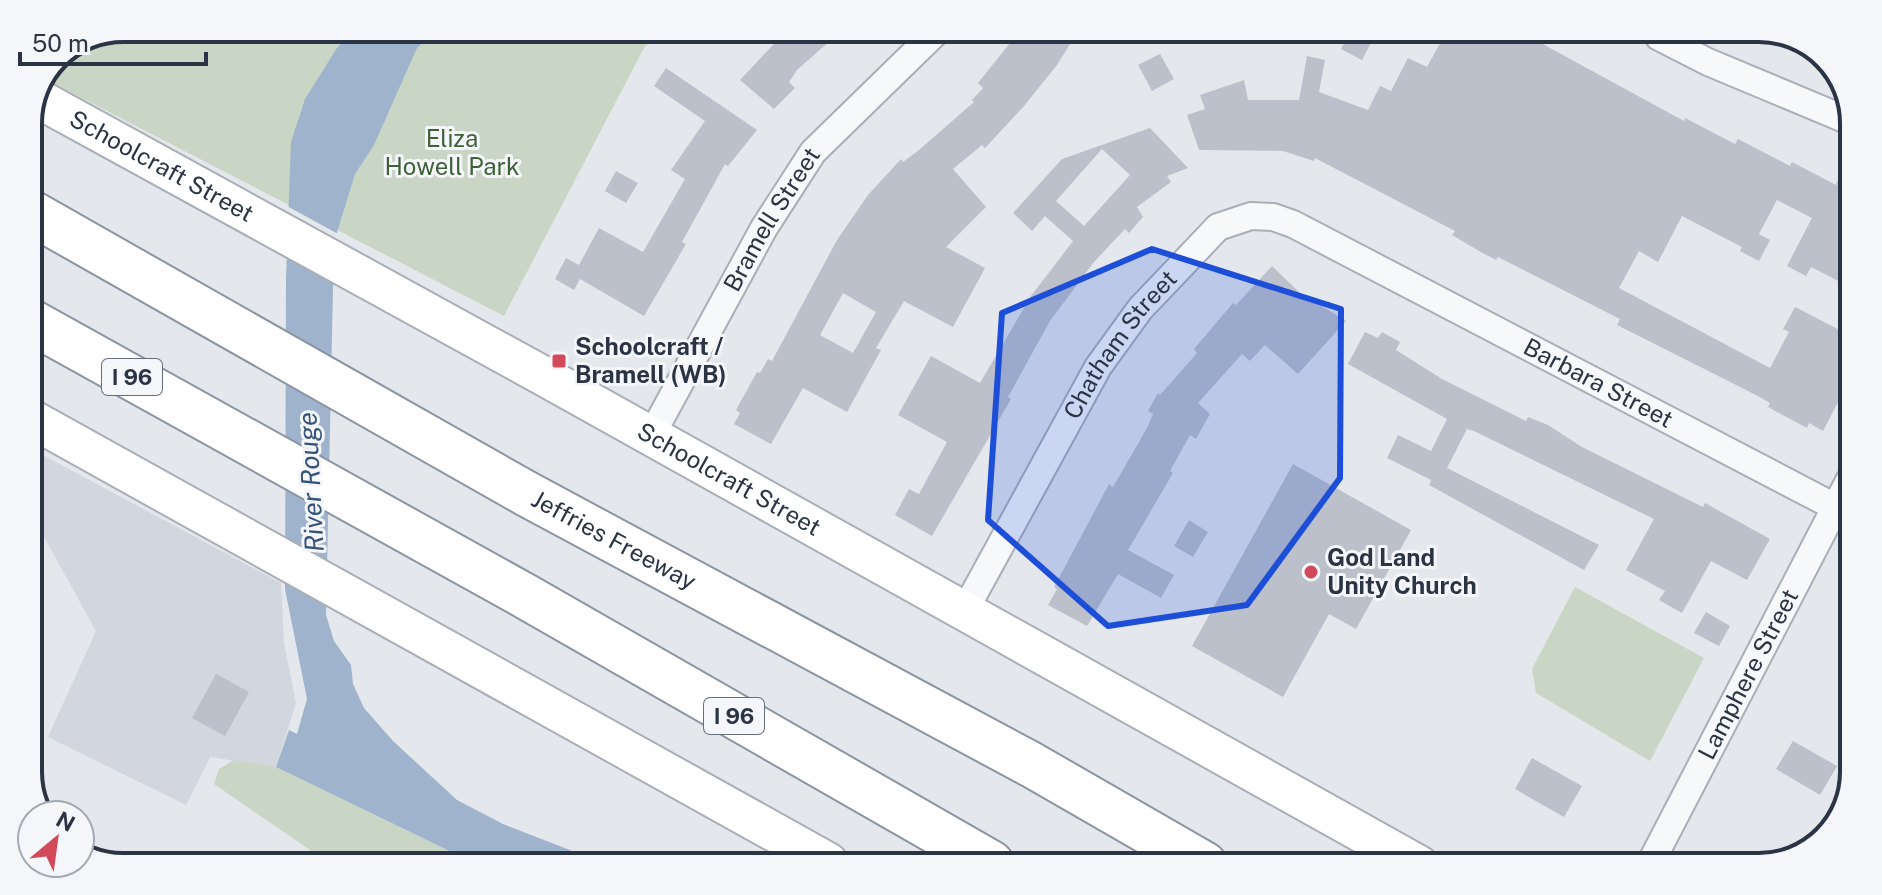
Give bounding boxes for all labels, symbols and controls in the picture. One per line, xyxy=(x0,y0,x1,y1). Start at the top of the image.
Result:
scale bar xyxy=(20,16,206,66)
text: 50 m xyxy=(32,29,89,57)
street label: Schoolcraft Street xyxy=(65,104,259,227)
park label: Eliza Howell Park xyxy=(385,124,519,180)
street label: Bramell Street xyxy=(717,142,825,296)
street label: Chatham Street xyxy=(1057,264,1182,423)
place label: Schoolcraft / Bramell (WB) xyxy=(575,332,726,388)
street label: Barbara Street xyxy=(1519,332,1678,433)
marker: Schoolcraft / Bramell (WB) xyxy=(550,352,568,370)
road number: I 96 xyxy=(102,359,162,395)
water label: River Rouge xyxy=(291,411,330,553)
street label: Schoolcraft Street xyxy=(633,416,826,541)
street label: Jeffries Freeway xyxy=(527,484,701,595)
place label: God Land Unity Church xyxy=(1327,543,1477,599)
marker: God Land Unity Church xyxy=(1302,563,1320,581)
street label: Lamphere Street xyxy=(1692,584,1803,764)
road number: I 96 xyxy=(704,698,764,734)
north arrow xyxy=(16,799,96,879)
text: N xyxy=(52,806,80,837)

